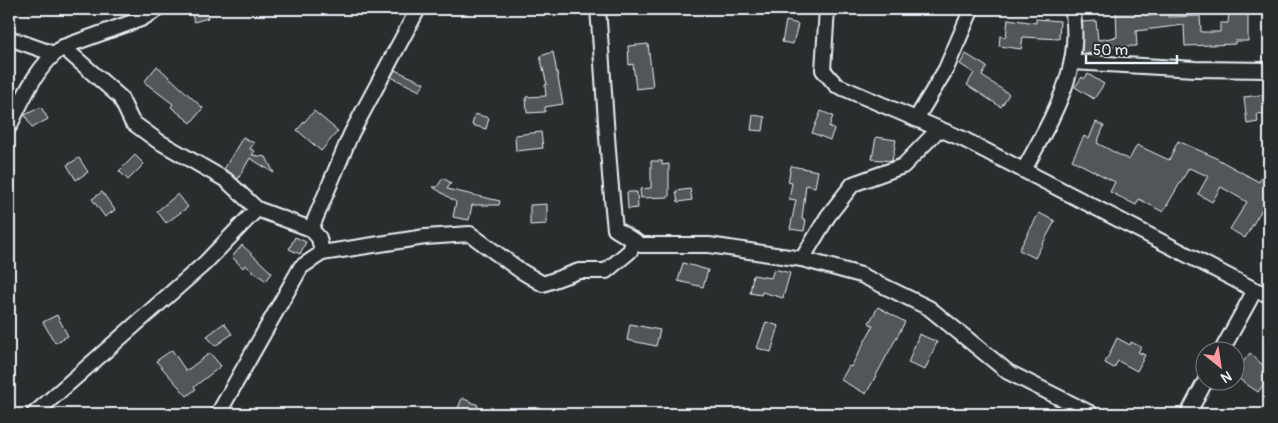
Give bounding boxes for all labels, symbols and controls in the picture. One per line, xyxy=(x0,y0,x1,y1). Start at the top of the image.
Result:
scale bar xyxy=(1086,32,1177,64)
text: 50 m xyxy=(1093,41,1128,60)
north arrow xyxy=(1196,340,1246,390)
text: N xyxy=(1218,367,1235,387)

